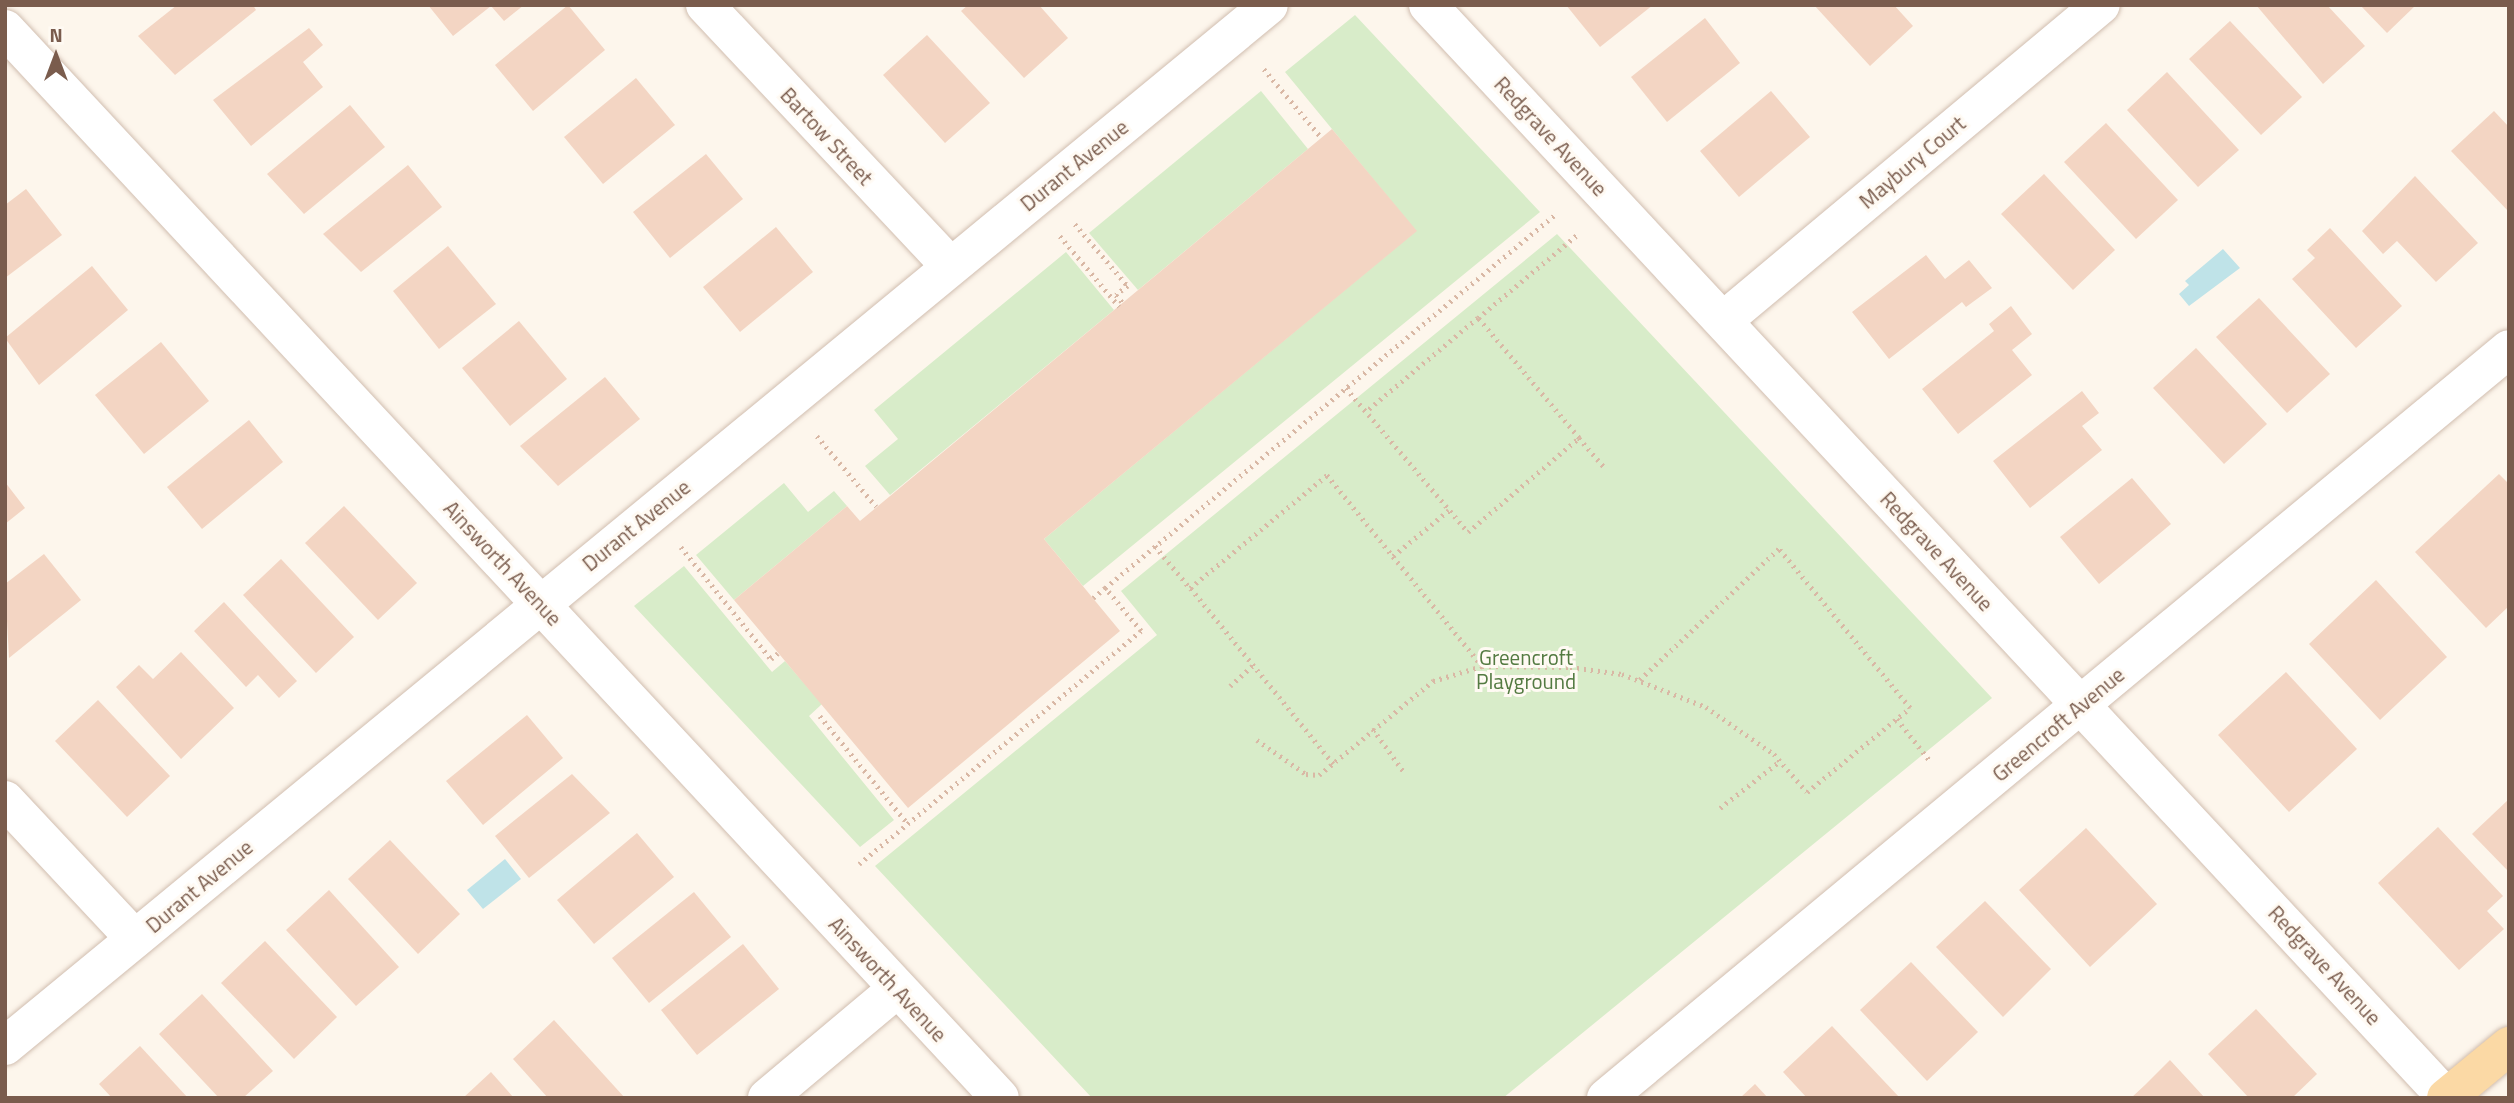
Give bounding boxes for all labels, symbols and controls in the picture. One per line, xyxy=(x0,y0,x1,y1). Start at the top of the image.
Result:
text: N xyxy=(49,20,63,49)
north arrow xyxy=(21,21,91,91)
street label: Redgrave Avenue xyxy=(1489,71,1613,201)
street label: Bartow Street xyxy=(776,82,878,190)
street label: Maybury Court xyxy=(1854,110,1970,214)
street label: Durant Avenue xyxy=(1015,114,1133,216)
street label: Durant Avenue xyxy=(577,474,695,576)
street label: Redgrave Avenue xyxy=(1875,486,1999,616)
street label: Ainsworth Avenue xyxy=(439,495,567,631)
park label: Greencroft Playground xyxy=(1476,644,1576,694)
street label: Greencroft Avenue xyxy=(1987,662,2129,786)
street label: Durant Avenue xyxy=(141,834,257,938)
street label: Redgrave Avenue xyxy=(2263,900,2387,1030)
street label: Ainsworth Avenue xyxy=(824,911,952,1047)

